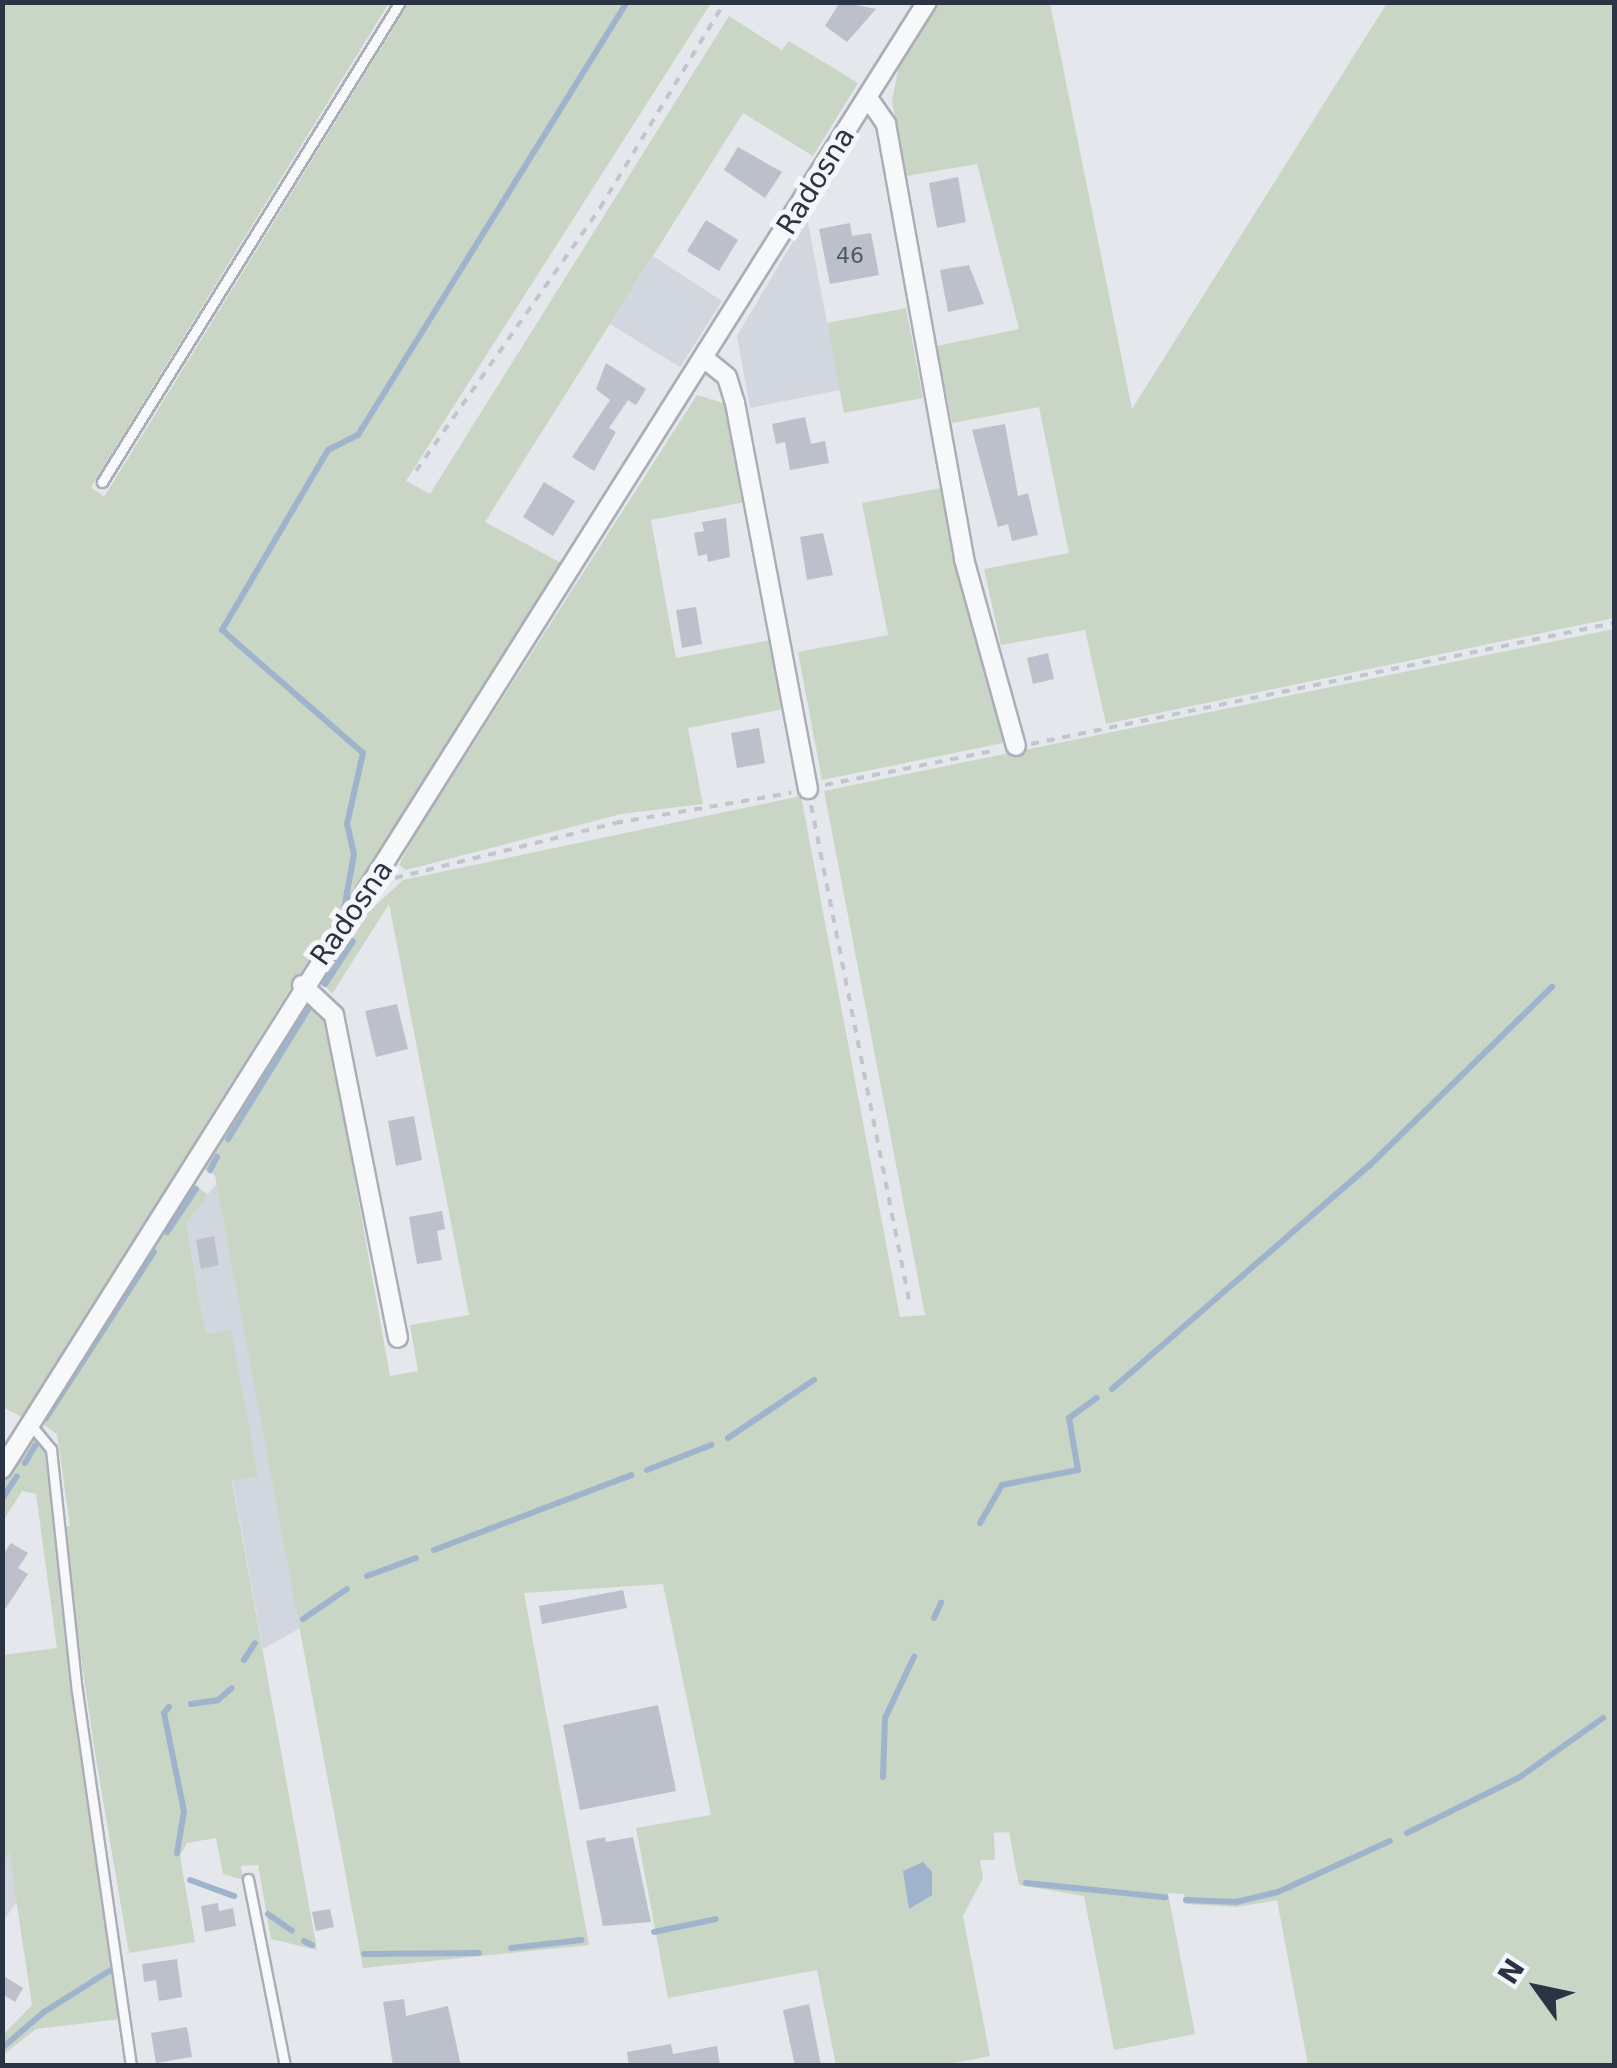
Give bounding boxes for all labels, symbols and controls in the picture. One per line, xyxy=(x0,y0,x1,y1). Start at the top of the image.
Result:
street label: Radosna xyxy=(770,121,862,241)
house number: 46 xyxy=(836,243,864,269)
street label: Radosna xyxy=(304,854,400,972)
north arrow xyxy=(1487,1938,1587,2038)
text: N xyxy=(1491,1953,1532,1990)

